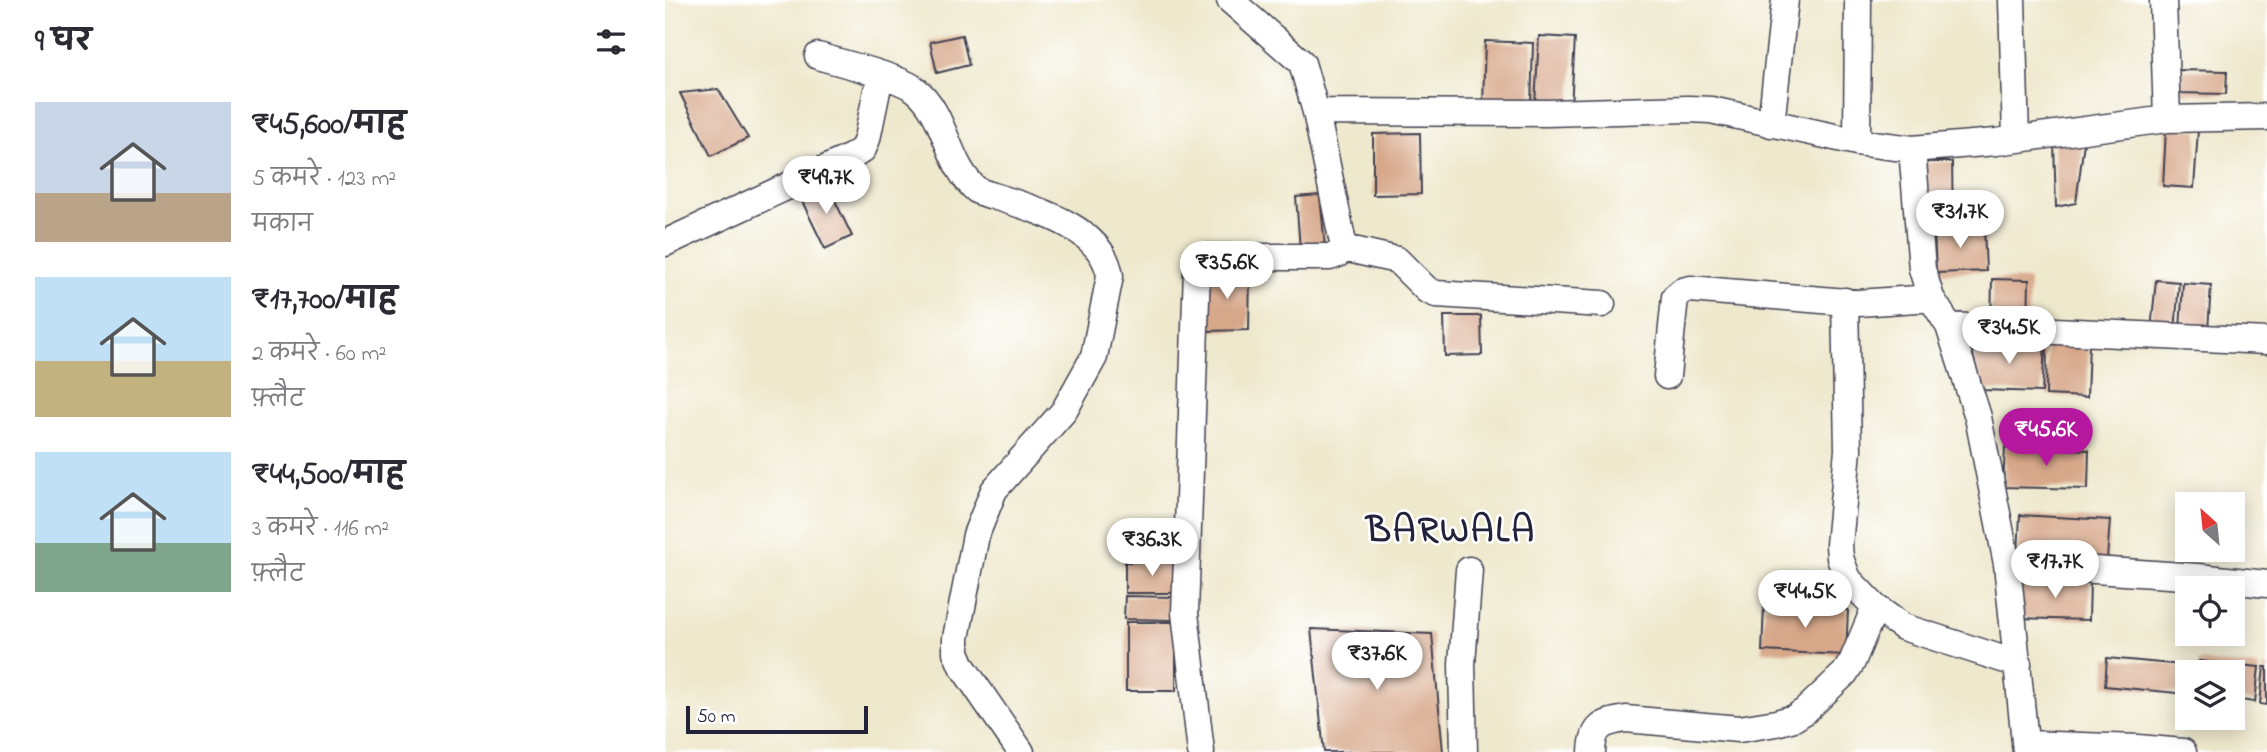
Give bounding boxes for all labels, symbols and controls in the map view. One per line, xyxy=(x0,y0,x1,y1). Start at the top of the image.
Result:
text: 9 घर xyxy=(35,21,91,65)
icon: filters xyxy=(592,23,630,61)
text: ₹45,600/माह xyxy=(252,104,406,148)
icon: home xyxy=(91,130,175,214)
pin: ₹49.7K xyxy=(769,156,883,216)
text: ₹49.7K xyxy=(798,162,854,195)
text: 5 कमरे · 123 m² xyxy=(252,163,396,196)
pin: ₹31.7K xyxy=(1903,190,2017,250)
text: ₹31.7K xyxy=(1932,196,1988,229)
text: मकान xyxy=(252,209,313,242)
pin: ₹35.6K xyxy=(1170,242,1284,301)
text: ₹35.6K xyxy=(1196,247,1258,280)
text: ₹17,700/माह xyxy=(252,279,397,323)
icon: home xyxy=(91,305,175,389)
pin: ₹34.5K xyxy=(1952,306,2066,366)
text: ₹34.5K xyxy=(1978,312,2040,345)
text: 2 कमरे · 60 m² xyxy=(252,338,386,371)
text: फ़्लैट xyxy=(252,384,304,417)
pin: ₹45.6K xyxy=(1989,408,2103,468)
text: ₹45.6K xyxy=(2015,414,2077,447)
text: ₹44,500/माह xyxy=(252,454,405,498)
icon: home xyxy=(91,480,175,564)
north arrow xyxy=(2175,492,2245,562)
map controls xyxy=(2175,492,2245,730)
district label: BARWALA xyxy=(1364,505,1536,559)
text: 3 कमरे · 116 m² xyxy=(252,513,389,546)
pin: ₹36.3K xyxy=(1095,518,1209,578)
text: ₹36.3K xyxy=(1123,524,1181,557)
pin: ₹17.7K xyxy=(1998,540,2112,600)
text: ₹17.7K xyxy=(2027,546,2083,579)
text: फ़्लैट xyxy=(252,559,304,592)
pin: ₹44.5K xyxy=(1748,570,1862,630)
text: ₹44.5K xyxy=(1774,576,1836,609)
button: locate xyxy=(2175,576,2245,646)
pin: ₹37.6K xyxy=(1320,632,1434,692)
text: ₹37.6K xyxy=(1348,638,1406,671)
button: layers xyxy=(2175,660,2245,730)
scale bar xyxy=(686,703,868,735)
text: 50 m xyxy=(697,704,736,731)

